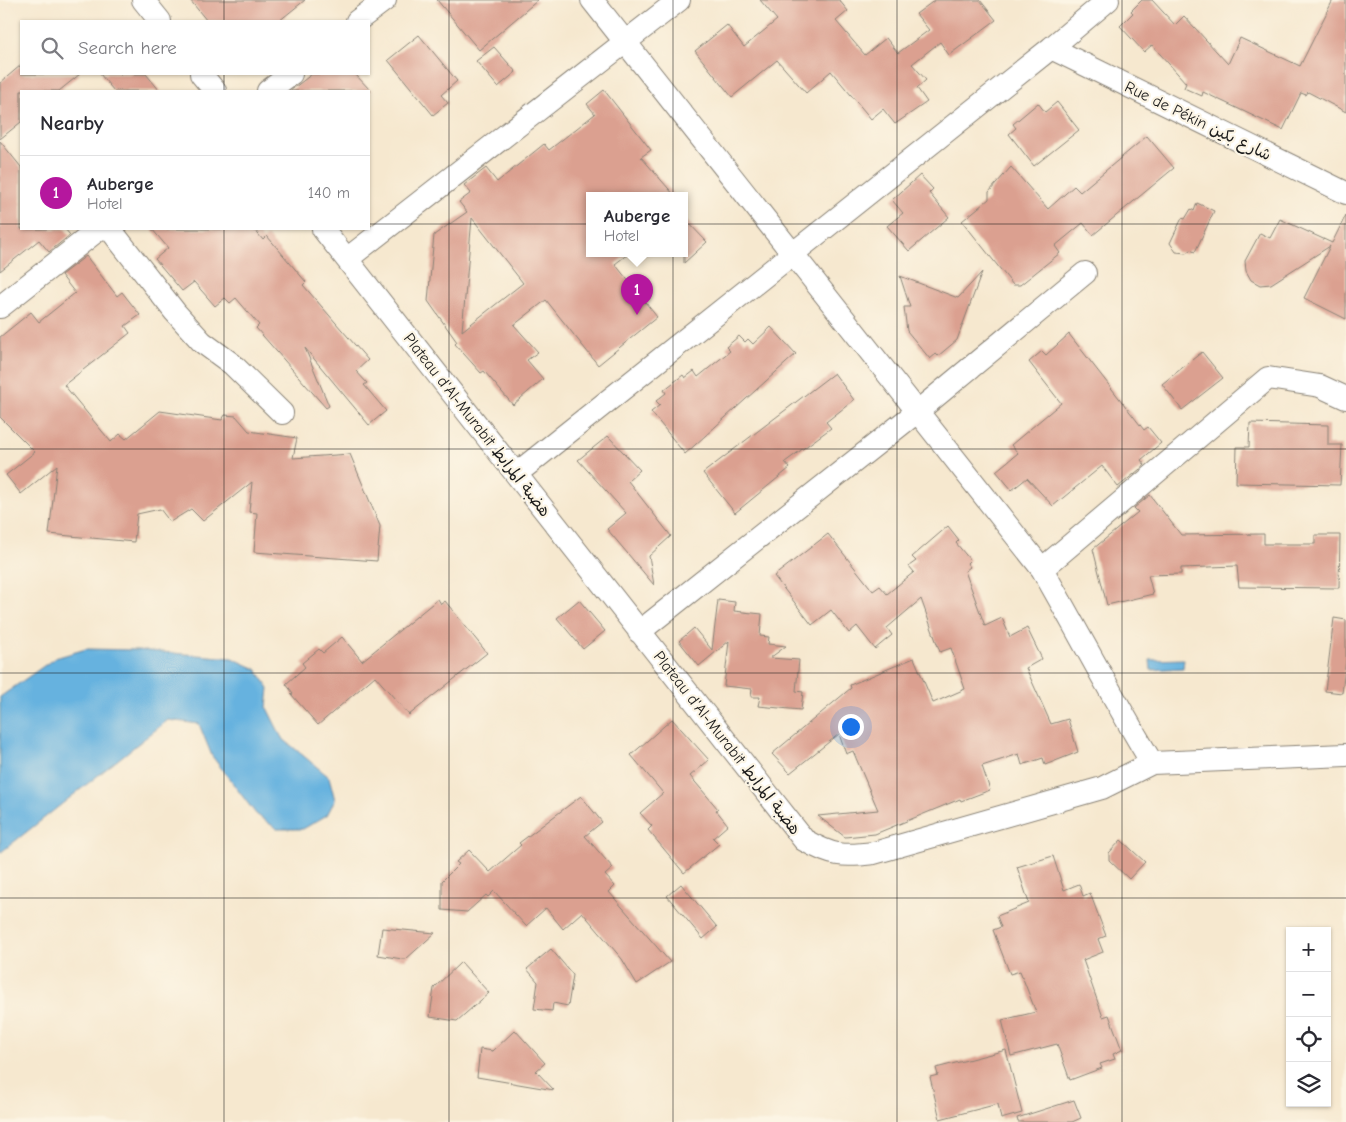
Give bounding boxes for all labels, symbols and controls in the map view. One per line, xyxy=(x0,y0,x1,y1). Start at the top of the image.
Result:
search box xyxy=(20,20,370,75)
icon: search xyxy=(38,34,66,62)
text: Search here xyxy=(78,37,177,59)
street label: Rue de Pékin شارع بكين xyxy=(1121,78,1274,166)
text: Nearby xyxy=(40,111,104,135)
text: Auberge xyxy=(87,173,153,195)
text: 1 xyxy=(53,184,59,202)
text: 140 m xyxy=(308,184,350,202)
popup xyxy=(586,192,688,257)
text: Hotel xyxy=(87,195,123,213)
text: Auberge xyxy=(604,205,670,227)
text: Hotel xyxy=(604,227,639,245)
pin: 1 xyxy=(621,274,653,315)
street label: Plateau d'Al-Murabit هضبة المرابط xyxy=(400,330,554,520)
street label: Plateau d'Al-Murabit هضبة المرابط xyxy=(650,648,804,838)
your location xyxy=(838,714,864,740)
map controls xyxy=(1286,927,1331,1107)
button: + xyxy=(1286,927,1331,972)
button: − xyxy=(1286,972,1331,1017)
button: locate xyxy=(1286,1017,1331,1062)
button: layers xyxy=(1286,1062,1331,1107)

